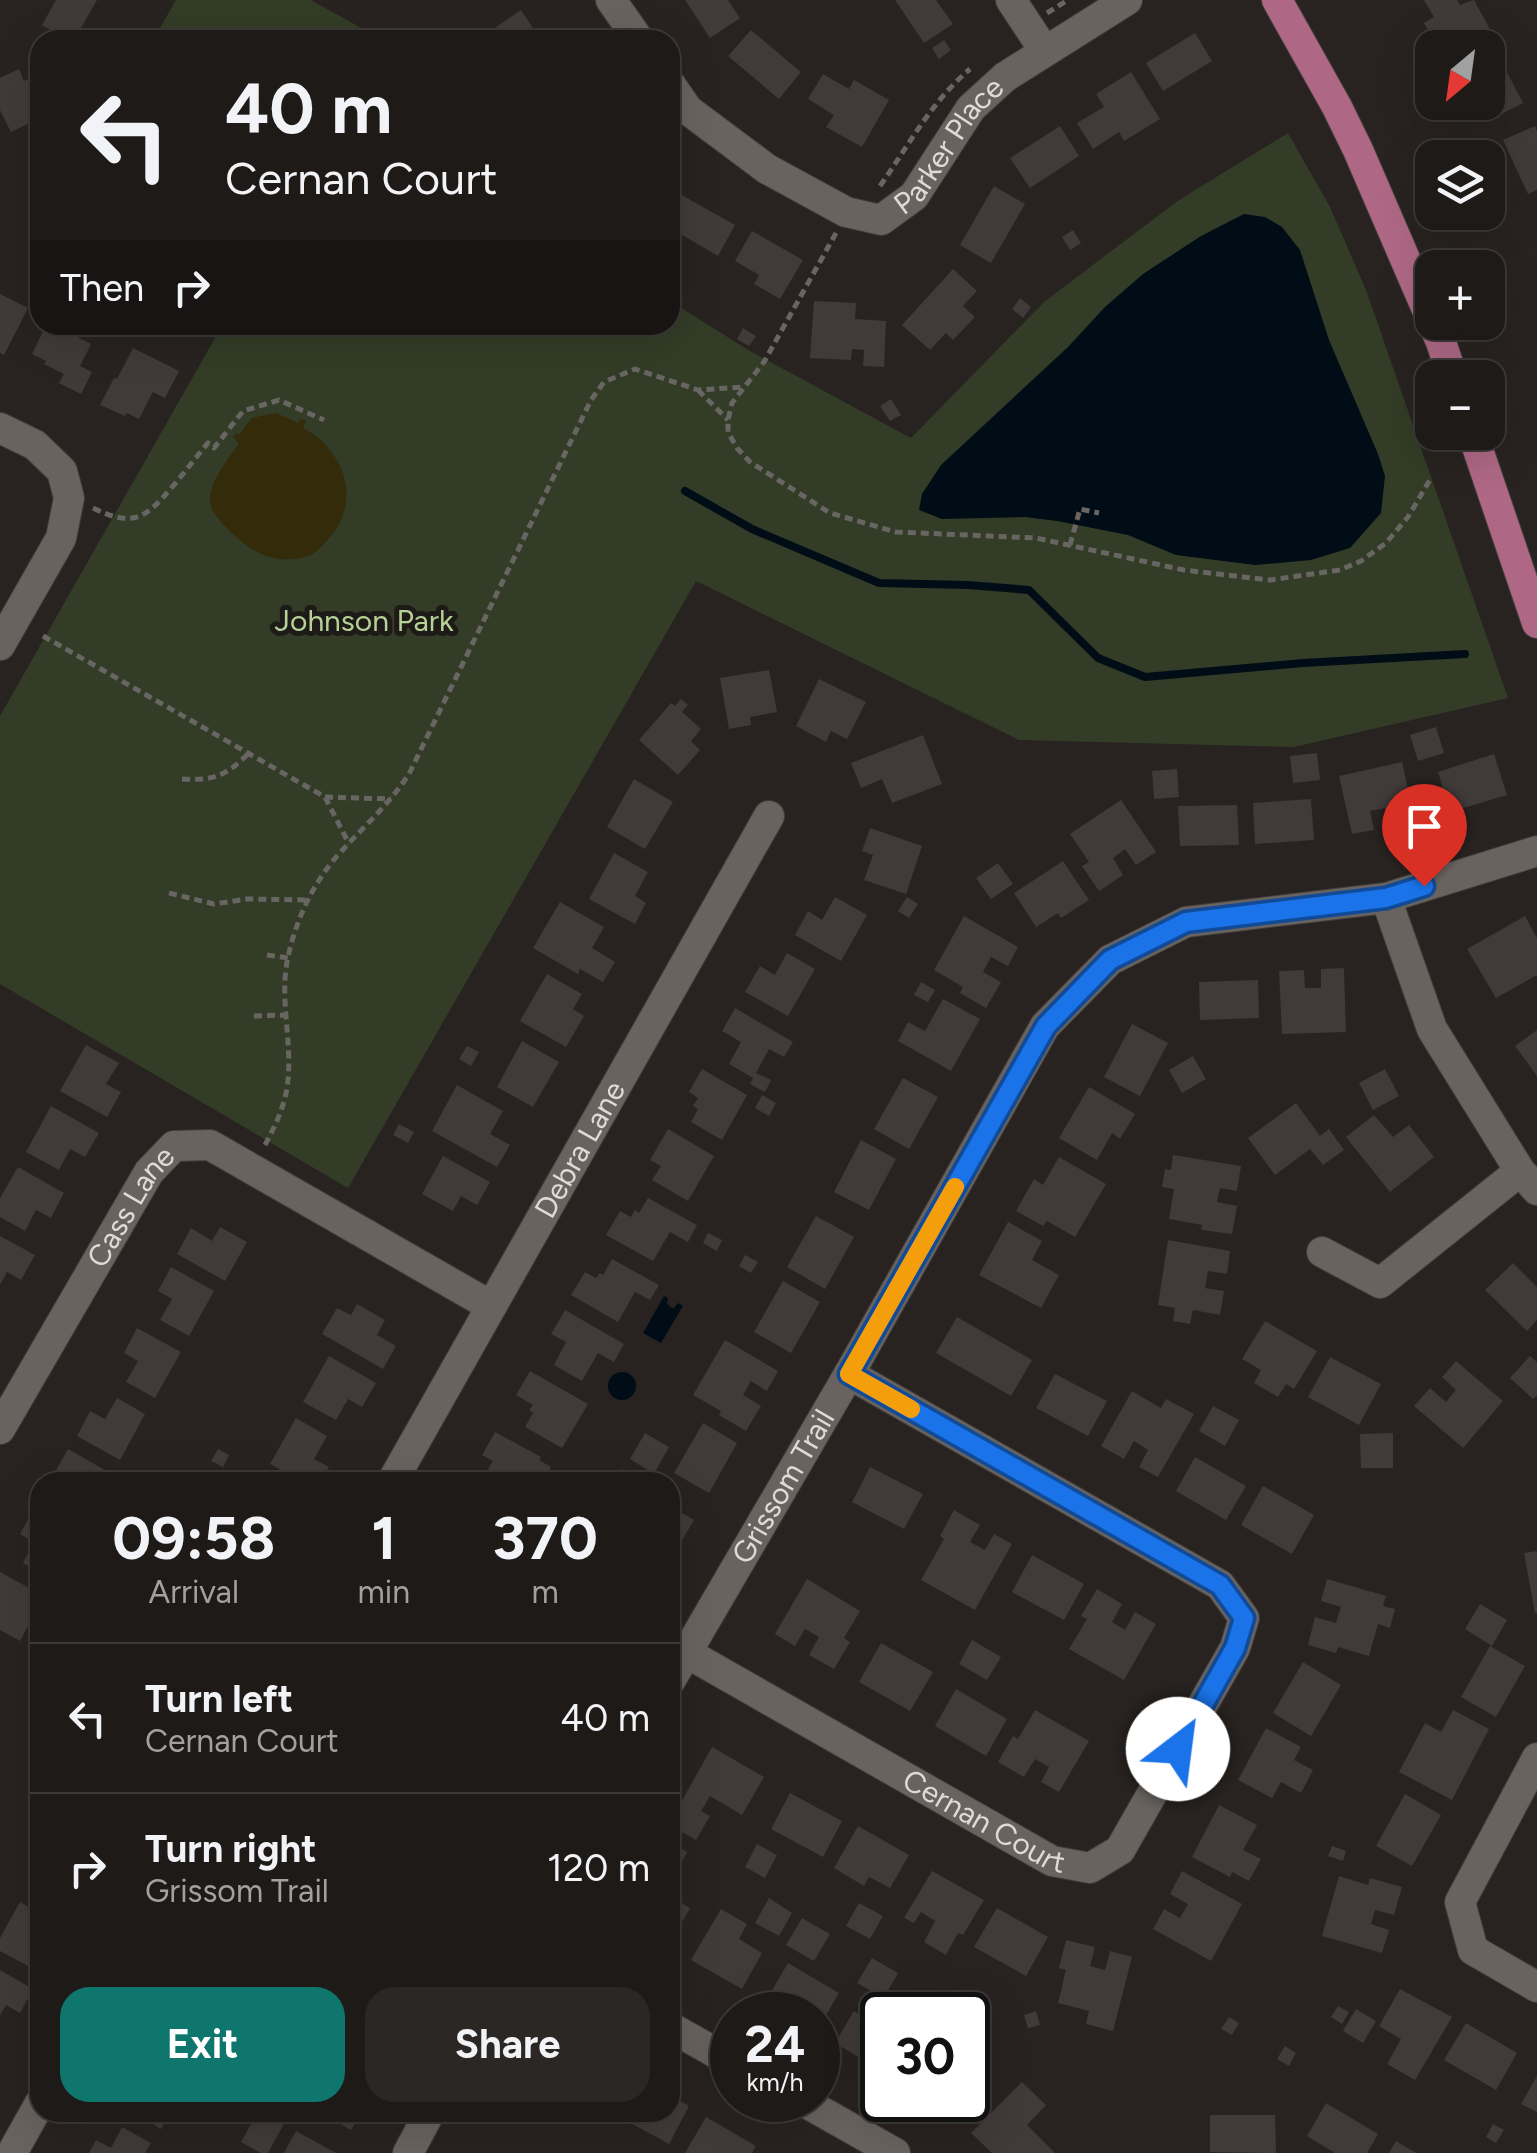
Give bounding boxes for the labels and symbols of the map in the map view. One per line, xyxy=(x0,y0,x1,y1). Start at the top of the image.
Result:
north arrow xyxy=(1415,30,1505,120)
street label: Parker Place xyxy=(886,69,1011,222)
park label: Johnson Park xyxy=(275,602,454,639)
pin xyxy=(1382,784,1467,887)
street label: Debra Lane xyxy=(526,1074,633,1224)
street label: Cass Lane xyxy=(79,1138,182,1274)
street label: Grissom Trail xyxy=(723,1403,842,1570)
position arrow xyxy=(1126,1697,1230,1801)
street label: Cernan Court xyxy=(896,1761,1068,1881)
speed limit sign: 30 xyxy=(860,1992,990,2122)

